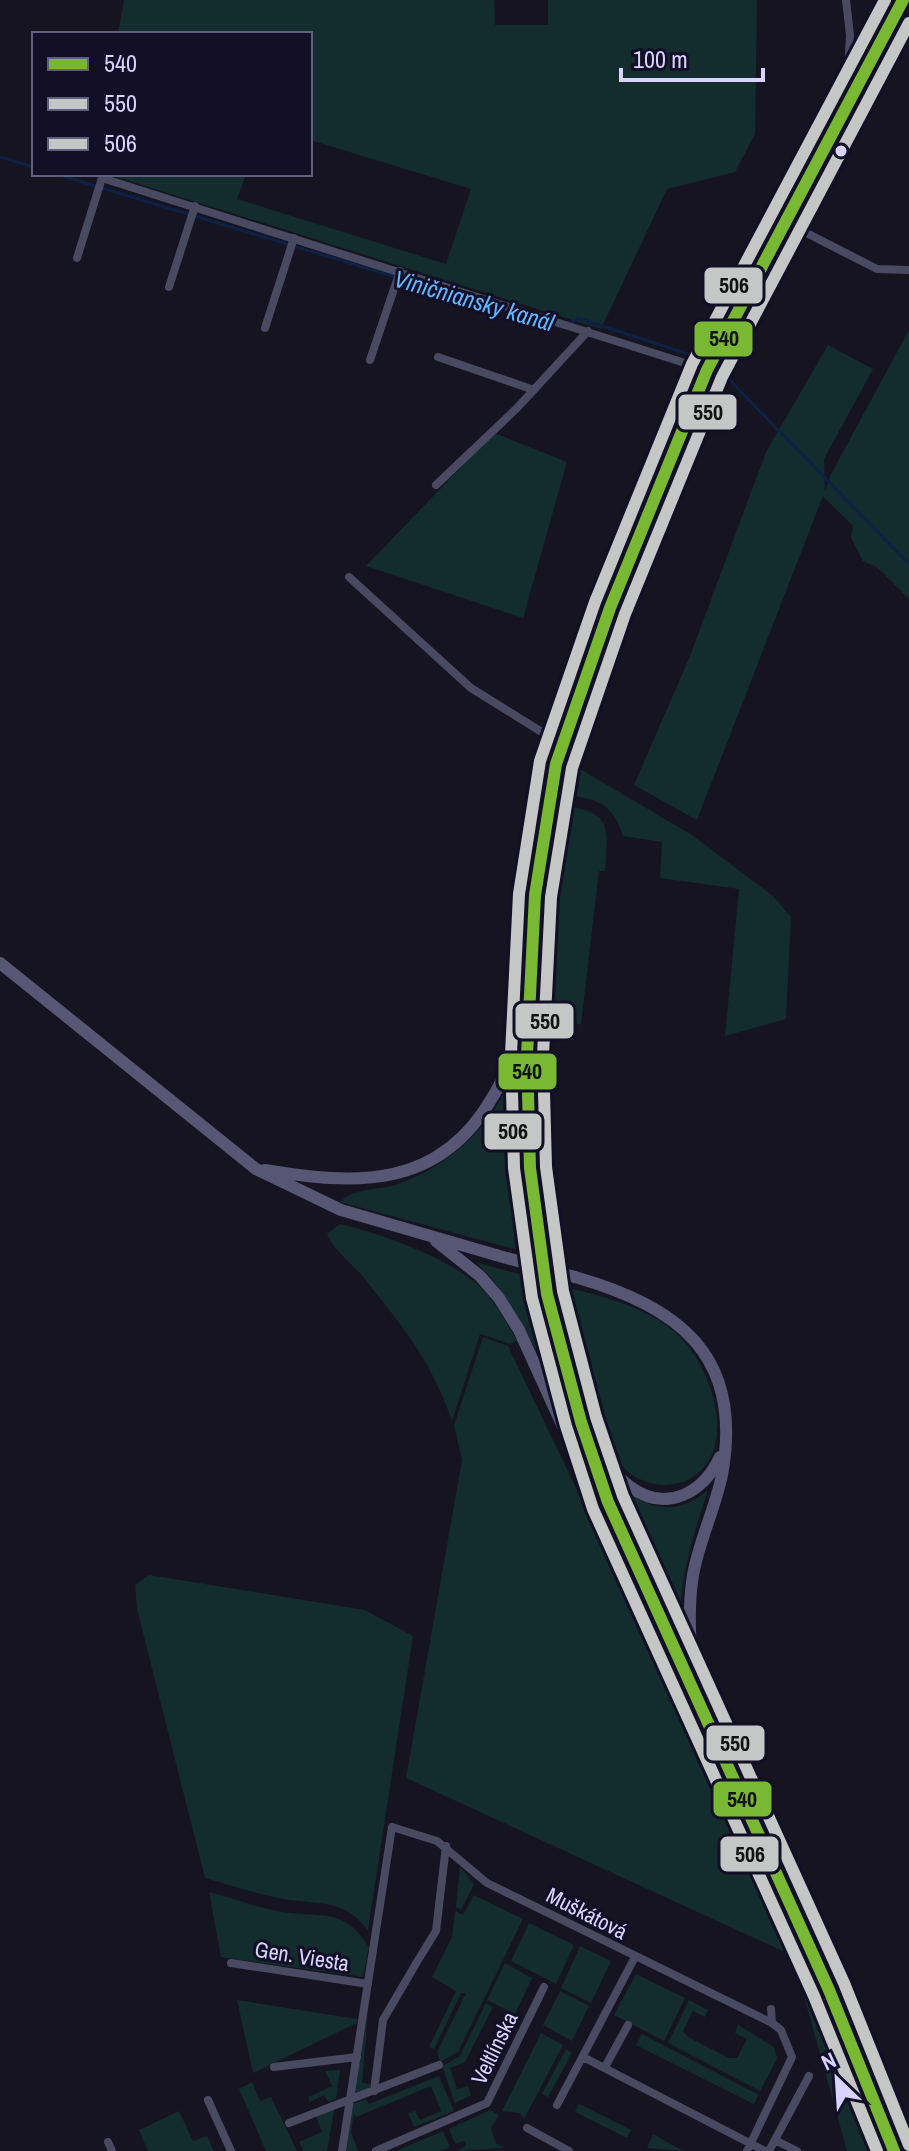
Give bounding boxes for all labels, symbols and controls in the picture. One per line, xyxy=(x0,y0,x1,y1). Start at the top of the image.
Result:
legend xyxy=(32,32,312,176)
scale bar xyxy=(621,32,763,82)
text: 100 m xyxy=(633,43,688,75)
text: 540 xyxy=(104,47,137,79)
text: 550 xyxy=(104,87,137,119)
text: 506 xyxy=(104,127,137,159)
unlabelled marker xyxy=(833,143,849,159)
water label: Viničniansky kanál xyxy=(391,262,558,338)
line badge: 506 xyxy=(703,266,764,305)
text: 506 xyxy=(719,270,749,300)
line badge: 540 xyxy=(693,320,754,358)
text: 540 xyxy=(709,323,739,353)
line badge: 550 xyxy=(677,393,738,431)
text: 550 xyxy=(693,397,723,427)
line badge: 550 xyxy=(514,1002,575,1040)
text: 550 xyxy=(530,1006,560,1036)
line badge: 540 xyxy=(497,1052,558,1091)
text: 540 xyxy=(512,1056,542,1086)
line badge: 506 xyxy=(483,1112,543,1151)
text: 506 xyxy=(498,1116,528,1146)
line badge: 550 xyxy=(705,1724,766,1762)
text: 550 xyxy=(720,1728,750,1758)
line badge: 540 xyxy=(712,1780,773,1818)
text: 540 xyxy=(727,1784,757,1814)
line badge: 506 xyxy=(719,1835,780,1873)
text: 506 xyxy=(735,1839,765,1869)
street label: Muškátová xyxy=(541,1880,633,1946)
street label: Gen. Viesta xyxy=(253,1934,351,1978)
street label: Veltlínska xyxy=(464,2007,524,2089)
north arrow xyxy=(797,2039,877,2119)
text: N xyxy=(816,2045,841,2077)

